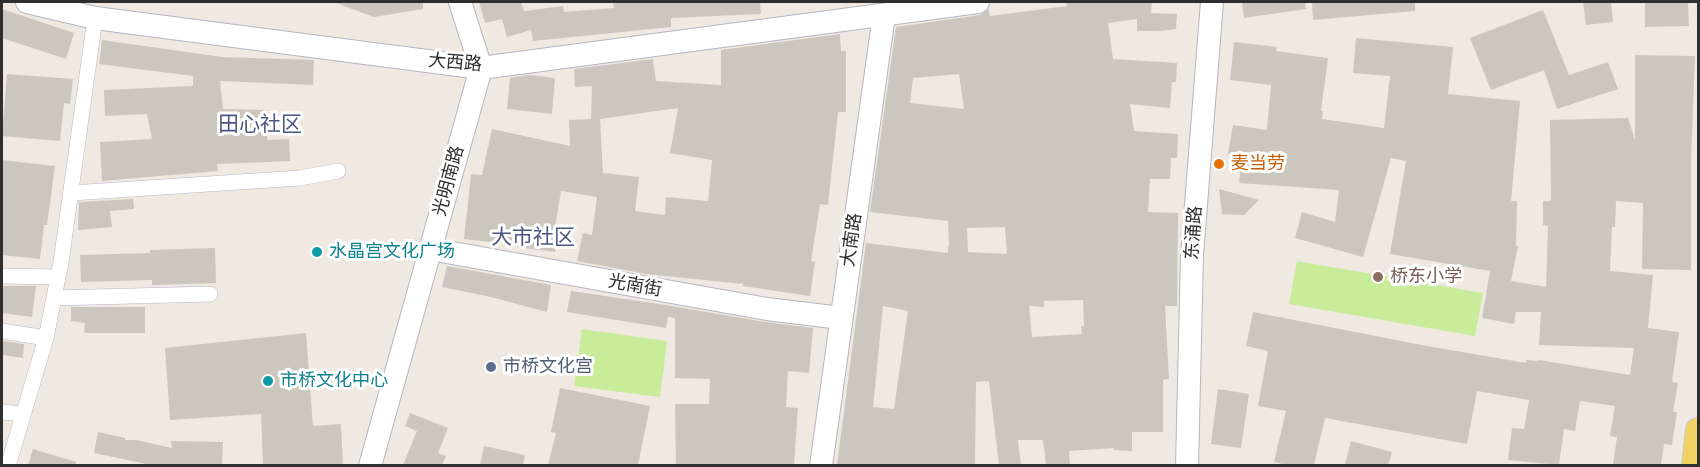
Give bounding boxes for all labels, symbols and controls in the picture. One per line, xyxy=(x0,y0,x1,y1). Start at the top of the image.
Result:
street label: 大西路 xyxy=(427,50,483,76)
district label: 田心社区 xyxy=(218,112,302,138)
street label: 光明南路 xyxy=(429,143,469,219)
place label: 麦当劳 xyxy=(1231,153,1285,175)
marker: 麦当劳 xyxy=(1212,157,1226,171)
street label: 东涌路 xyxy=(1181,205,1207,261)
street label: 大南路 xyxy=(838,212,866,268)
district label: 大市社区 xyxy=(491,225,575,251)
place label: 水晶宫文化广场 xyxy=(329,241,455,263)
marker: 水晶宫文化广场 xyxy=(310,245,324,259)
place label: 桥东小学 xyxy=(1390,266,1462,288)
marker: 桥东小学 xyxy=(1371,270,1385,284)
street label: 光南街 xyxy=(607,271,663,301)
place label: 市桥文化宫 xyxy=(503,356,593,378)
marker: 市桥文化宫 xyxy=(484,360,498,374)
place label: 市桥文化中心 xyxy=(280,370,388,392)
marker: 市桥文化中心 xyxy=(261,374,275,388)

